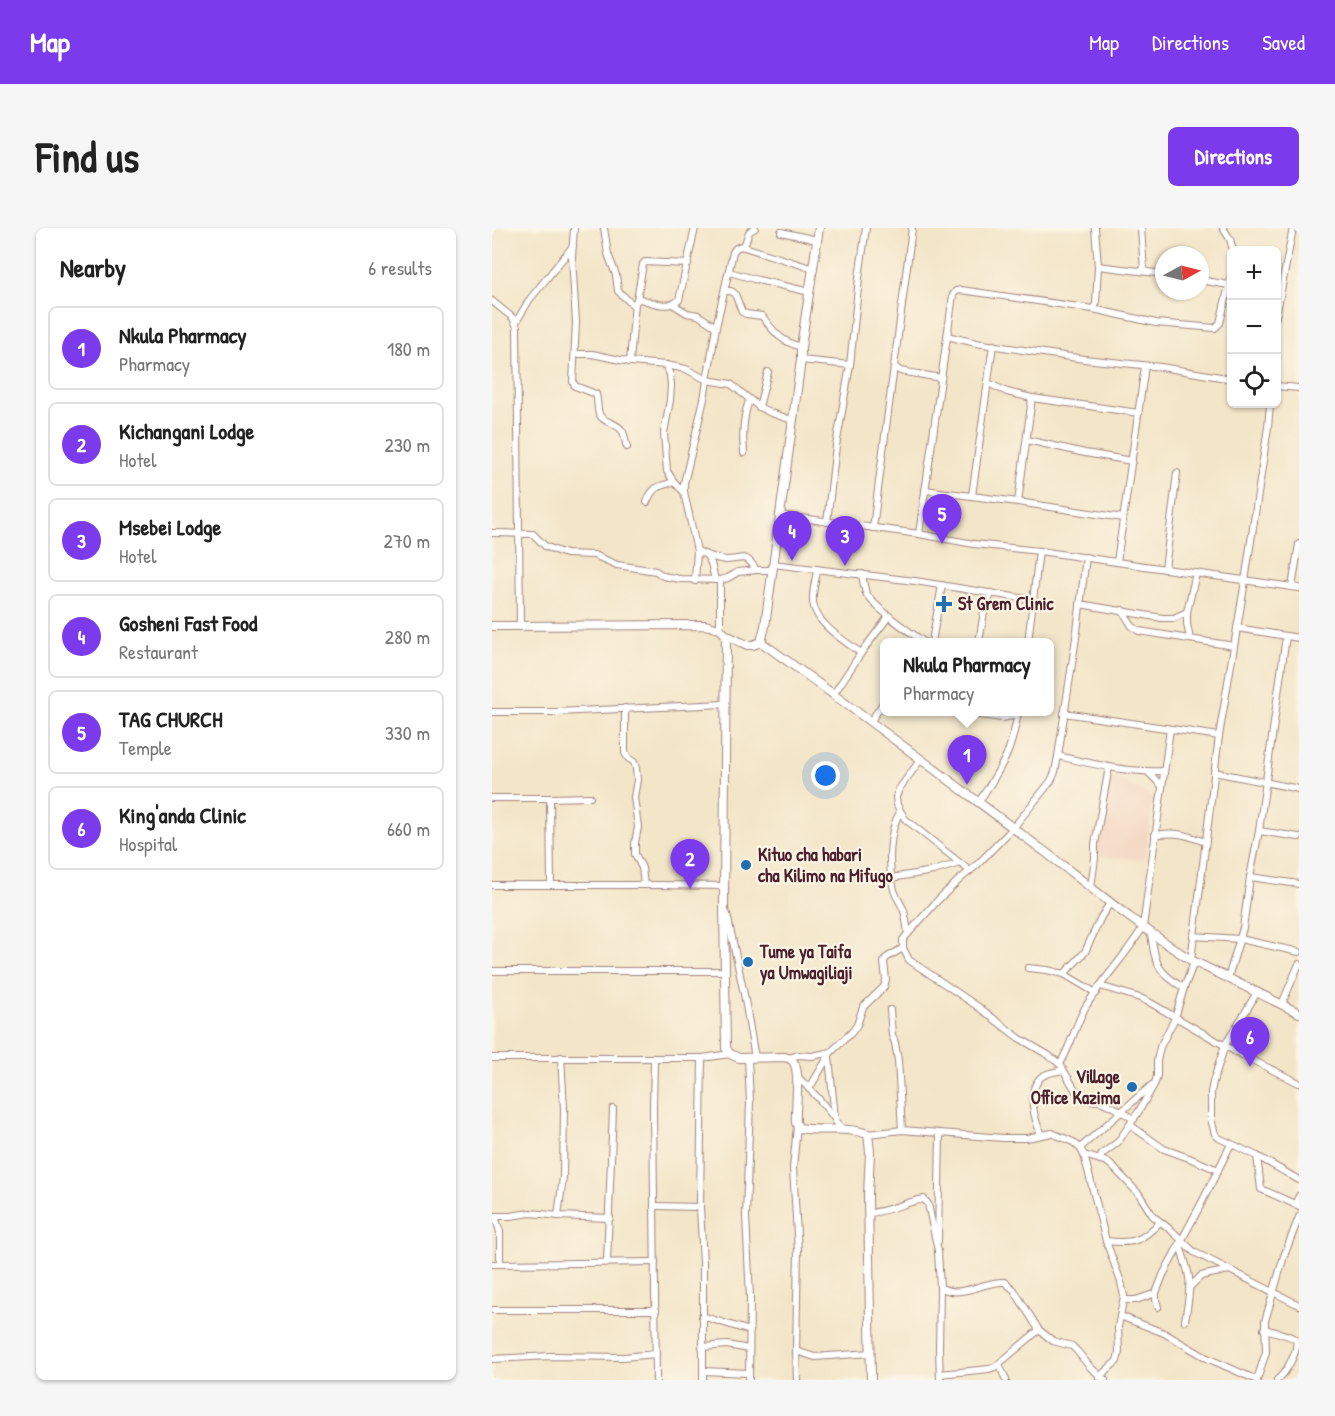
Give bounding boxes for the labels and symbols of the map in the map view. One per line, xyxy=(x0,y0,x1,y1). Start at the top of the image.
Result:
north arrow xyxy=(1155,246,1209,300)
pin: 5 xyxy=(922,494,962,544)
pin: 4 xyxy=(772,512,812,561)
pin: 3 xyxy=(826,516,864,566)
place label: St Grem Clinic xyxy=(958,591,1055,616)
marker: St Grem Clinic xyxy=(935,595,953,613)
pin: 1 xyxy=(948,736,986,785)
your location xyxy=(811,761,840,790)
pin: 2 xyxy=(670,840,710,889)
place label: Kituo cha habari cha Kilimo na Mifugo xyxy=(758,842,893,889)
marker: Kituo cha habari cha Kilimo na Mifugo xyxy=(739,858,753,872)
place label: Tume ya Taifa ya Umwagiliaji xyxy=(759,939,853,986)
marker: Tume ya Taifa ya Umwagiliaji xyxy=(741,955,755,969)
pin: 6 xyxy=(1230,1018,1269,1067)
place label: Village Office Kazima xyxy=(1031,1064,1121,1110)
marker: Village Office Kazima xyxy=(1125,1080,1139,1094)

